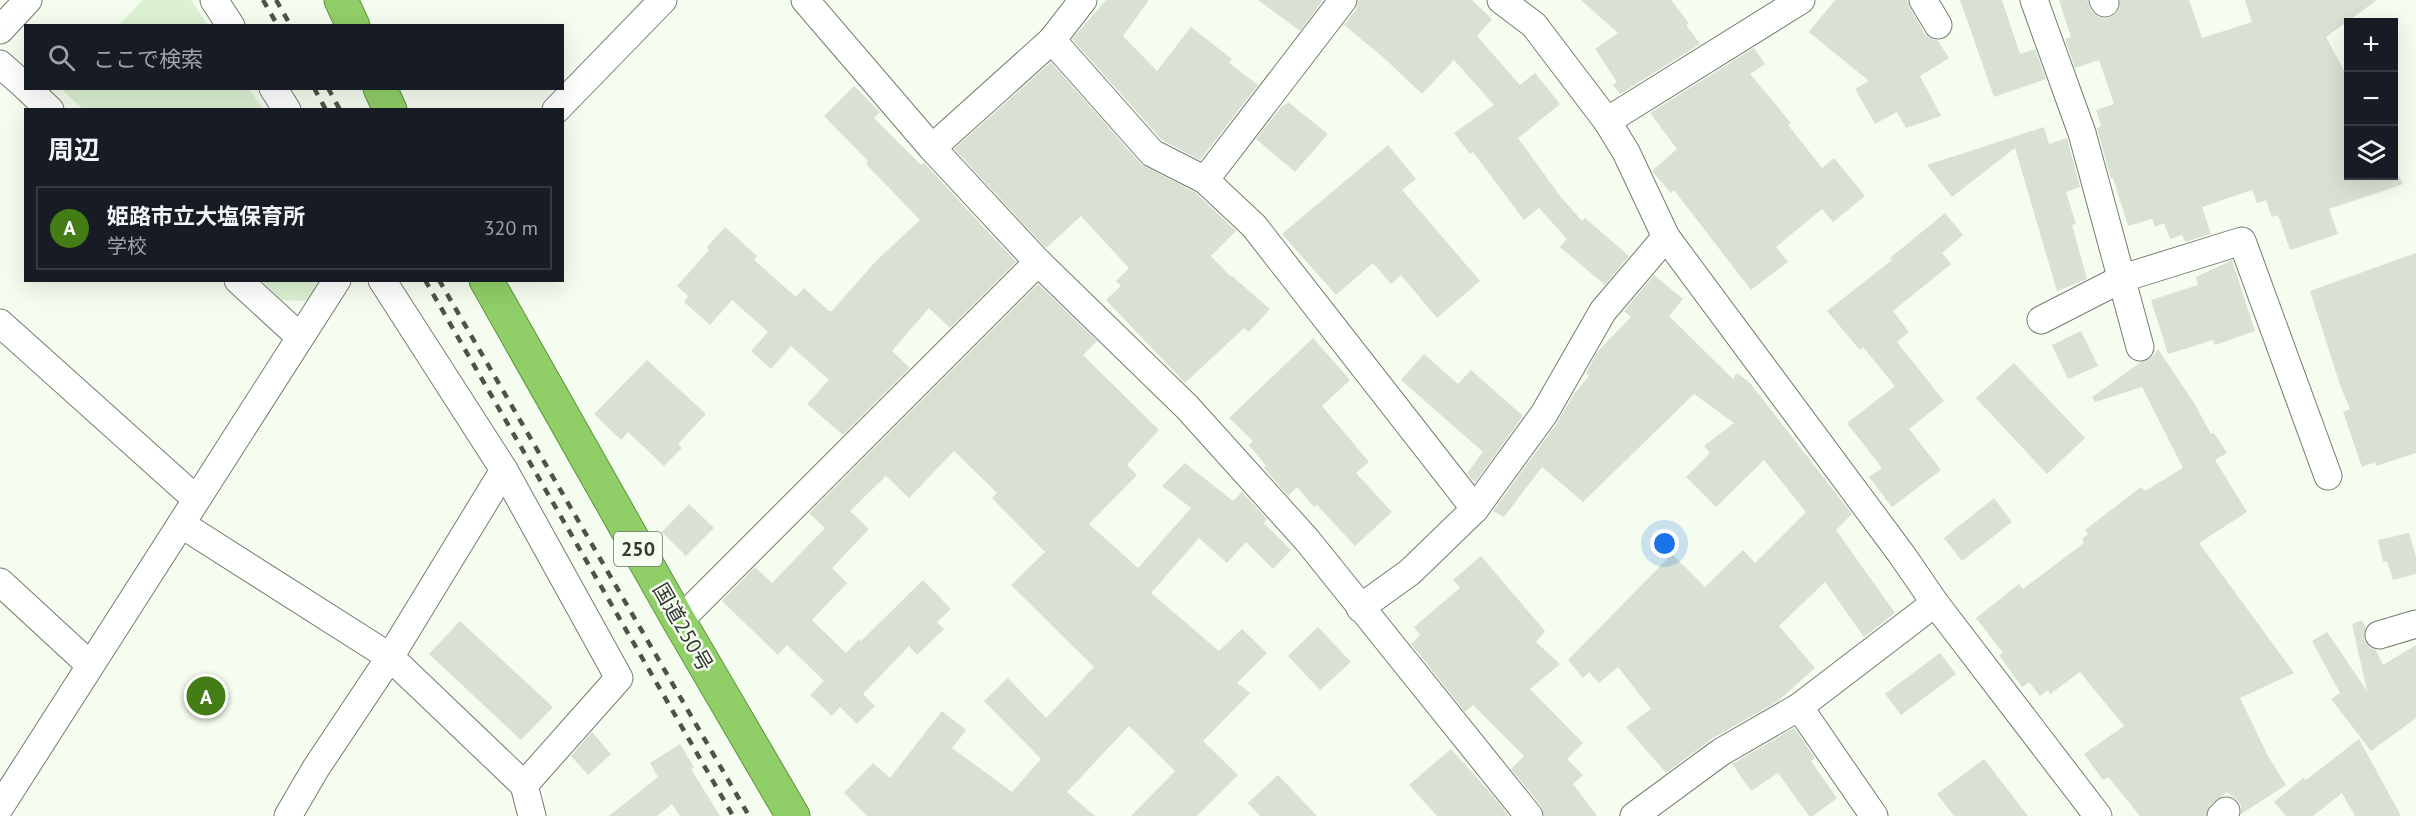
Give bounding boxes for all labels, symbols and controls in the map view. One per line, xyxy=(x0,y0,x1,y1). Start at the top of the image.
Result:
map controls xyxy=(2344,18,2398,180)
button: + xyxy=(2344,18,2398,72)
search box xyxy=(24,24,564,90)
icon: search xyxy=(45,41,78,74)
text: ここで検索 xyxy=(93,45,203,73)
button: − xyxy=(2344,72,2398,126)
button: layers xyxy=(2344,126,2398,180)
text: 周辺 xyxy=(48,133,100,166)
text: 姫路市立大塩保育所 xyxy=(107,202,305,230)
text: A xyxy=(63,215,76,241)
text: 320 m xyxy=(484,215,538,241)
text: 学校 xyxy=(107,233,147,259)
your location xyxy=(1650,529,1679,558)
road number: 250 xyxy=(614,532,662,566)
street label: 国道250号 xyxy=(647,578,719,676)
pin: A xyxy=(186,674,226,718)

